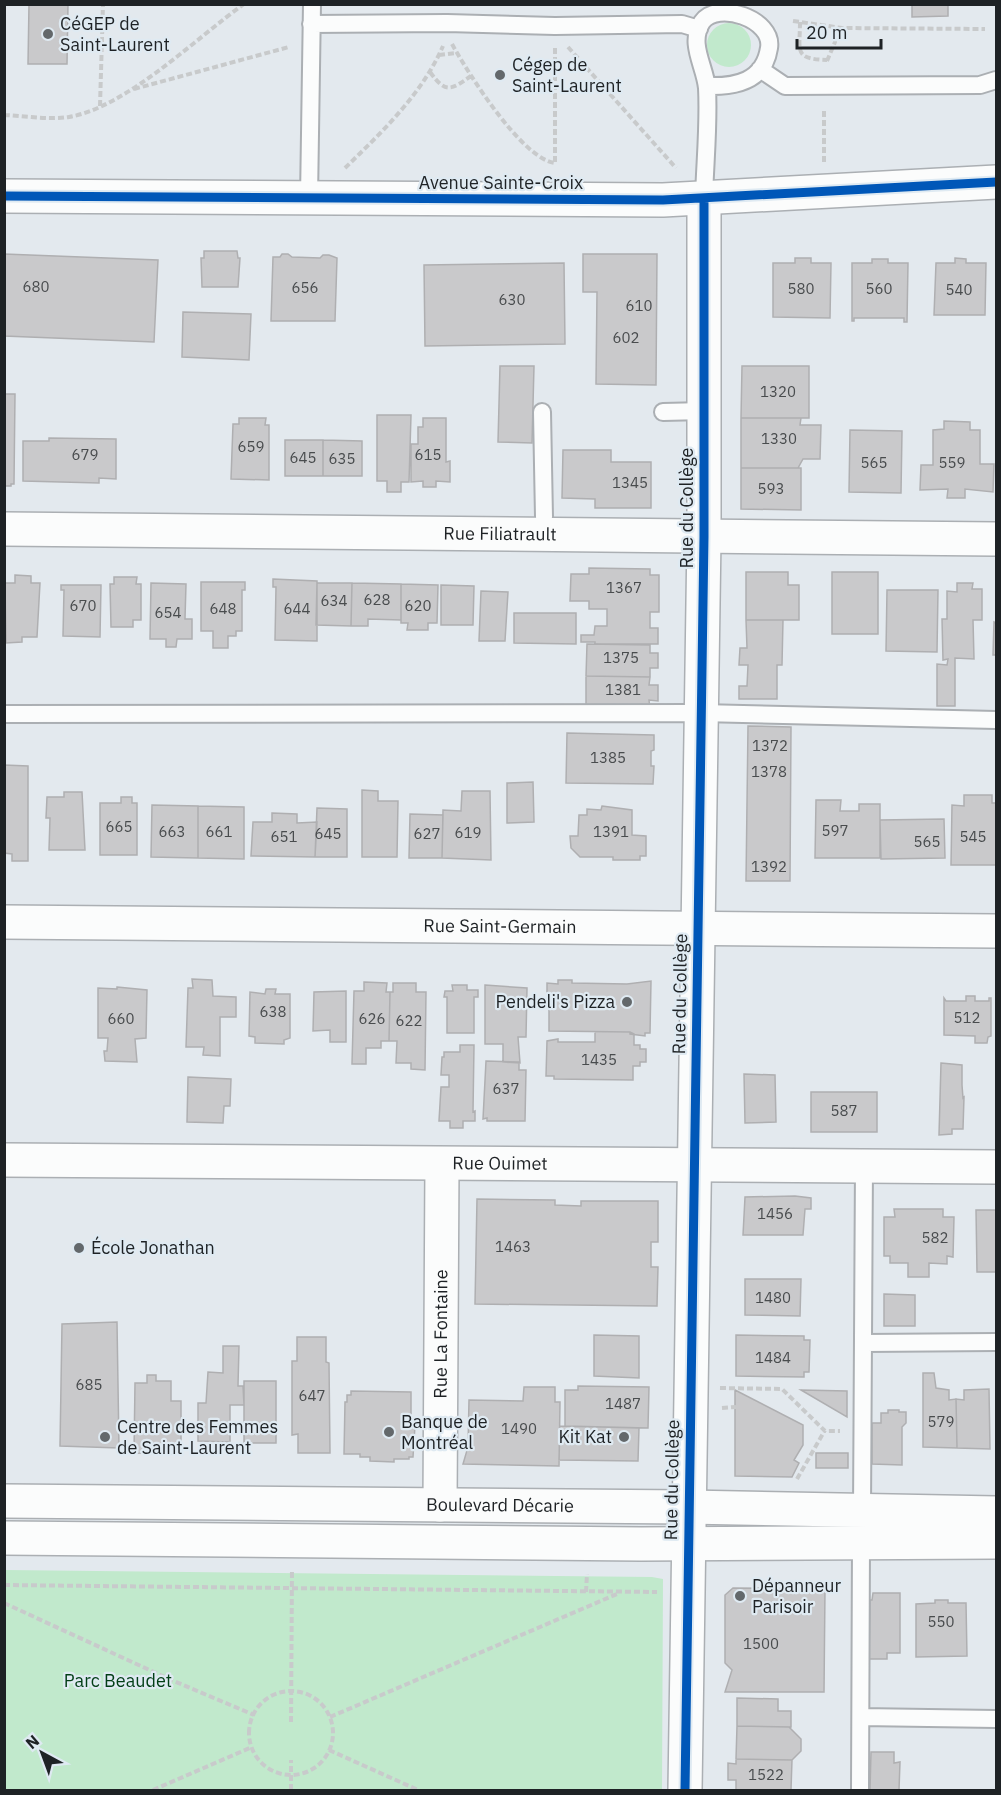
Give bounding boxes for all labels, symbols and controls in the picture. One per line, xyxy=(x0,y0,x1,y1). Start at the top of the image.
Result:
place label: CéGEP de Saint-Laurent xyxy=(60,12,170,56)
scale bar xyxy=(797,12,881,50)
text: 20 m xyxy=(806,21,848,44)
marker: CéGEP de Saint-Laurent xyxy=(41,27,55,41)
place label: Cégep de Saint-Laurent xyxy=(512,53,622,97)
marker: Cégep de Saint-Laurent xyxy=(493,68,507,82)
street label: Avenue Sainte-Croix xyxy=(419,171,583,194)
house number: 680 xyxy=(22,277,50,296)
house number: 656 xyxy=(291,278,319,297)
house number: 580 xyxy=(787,279,815,298)
house number: 560 xyxy=(865,279,893,298)
house number: 540 xyxy=(945,280,973,299)
house number: 630 xyxy=(498,290,526,309)
house number: 610 xyxy=(625,296,653,315)
house number: 602 xyxy=(612,328,640,347)
house number: 1320 xyxy=(760,382,796,401)
house number: 1330 xyxy=(761,429,797,448)
house number: 659 xyxy=(237,437,265,456)
house number: 679 xyxy=(71,445,99,464)
house number: 615 xyxy=(414,445,442,464)
street label: Rue du Collège xyxy=(675,447,698,568)
house number: 645 xyxy=(289,448,317,467)
house number: 635 xyxy=(328,449,356,468)
house number: 565 xyxy=(860,453,888,472)
house number: 559 xyxy=(938,453,966,472)
house number: 1345 xyxy=(612,473,648,492)
house number: 593 xyxy=(757,479,785,498)
street label: Rue Filiatrault xyxy=(443,521,557,546)
house number: 1367 xyxy=(606,578,642,597)
house number: 628 xyxy=(363,590,391,609)
house number: 634 xyxy=(320,591,348,610)
house number: 670 xyxy=(69,596,97,615)
house number: 620 xyxy=(404,596,432,615)
house number: 648 xyxy=(209,599,237,618)
house number: 644 xyxy=(283,599,311,618)
house number: 654 xyxy=(154,603,182,622)
house number: 1375 xyxy=(603,648,639,667)
house number: 1381 xyxy=(605,680,641,699)
house number: 1372 xyxy=(752,736,788,755)
house number: 1385 xyxy=(590,748,626,767)
house number: 1378 xyxy=(751,762,787,781)
house number: 665 xyxy=(105,817,133,836)
house number: 597 xyxy=(821,821,849,840)
house number: 663 xyxy=(158,822,186,841)
house number: 661 xyxy=(205,822,233,841)
house number: 1391 xyxy=(593,822,629,841)
house number: 619 xyxy=(454,823,482,842)
house number: 645 xyxy=(314,824,342,843)
house number: 627 xyxy=(413,824,441,843)
house number: 651 xyxy=(270,827,298,846)
house number: 545 xyxy=(959,827,987,846)
house number: 565 xyxy=(913,832,941,851)
house number: 1392 xyxy=(751,857,787,876)
street label: Rue Saint-Germain xyxy=(423,914,577,938)
street label: Rue du Collège xyxy=(667,933,692,1055)
place label: Pendeli's Pizza xyxy=(496,990,615,1013)
marker: Pendeli's Pizza xyxy=(620,995,634,1009)
house number: 638 xyxy=(259,1002,287,1021)
house number: 512 xyxy=(953,1008,981,1027)
house number: 660 xyxy=(107,1009,135,1028)
house number: 626 xyxy=(358,1009,386,1028)
house number: 622 xyxy=(395,1011,423,1030)
house number: 1435 xyxy=(581,1050,617,1069)
house number: 637 xyxy=(492,1079,520,1098)
house number: 587 xyxy=(830,1101,858,1120)
street label: Rue Ouimet xyxy=(452,1151,548,1175)
house number: 1456 xyxy=(757,1204,793,1223)
house number: 582 xyxy=(921,1228,949,1247)
place label: École Jonathan xyxy=(91,1236,215,1259)
house number: 1463 xyxy=(495,1237,531,1256)
marker: École Jonathan xyxy=(72,1241,86,1255)
street label: Rue La Fontaine xyxy=(429,1269,452,1399)
house number: 1480 xyxy=(755,1288,791,1307)
house number: 1484 xyxy=(755,1348,791,1367)
house number: 685 xyxy=(75,1375,103,1394)
house number: 647 xyxy=(298,1386,326,1405)
house number: 1487 xyxy=(605,1394,641,1413)
place label: Banque de Montréal xyxy=(401,1410,488,1454)
house number: 579 xyxy=(927,1412,955,1431)
place label: Centre des Femmes de Saint-Laurent xyxy=(117,1415,278,1459)
house number: 1490 xyxy=(501,1419,537,1438)
street label: Rue du Collège xyxy=(659,1419,684,1541)
marker: Banque de Montréal xyxy=(382,1425,396,1439)
place label: Kit Kat xyxy=(558,1425,612,1448)
marker: Centre des Femmes de Saint-Laurent xyxy=(98,1430,112,1444)
marker: Kit Kat xyxy=(617,1430,631,1444)
street label: Boulevard Décarie xyxy=(426,1493,574,1517)
place label: Dépanneur Parisoir xyxy=(752,1574,842,1618)
marker: Dépanneur Parisoir xyxy=(733,1589,747,1603)
house number: 550 xyxy=(927,1612,955,1631)
house number: 1500 xyxy=(743,1634,779,1653)
park label: Parc Beaudet xyxy=(64,1669,172,1692)
north arrow xyxy=(12,1723,72,1783)
text: N xyxy=(21,1730,43,1753)
house number: 1522 xyxy=(748,1765,784,1784)

